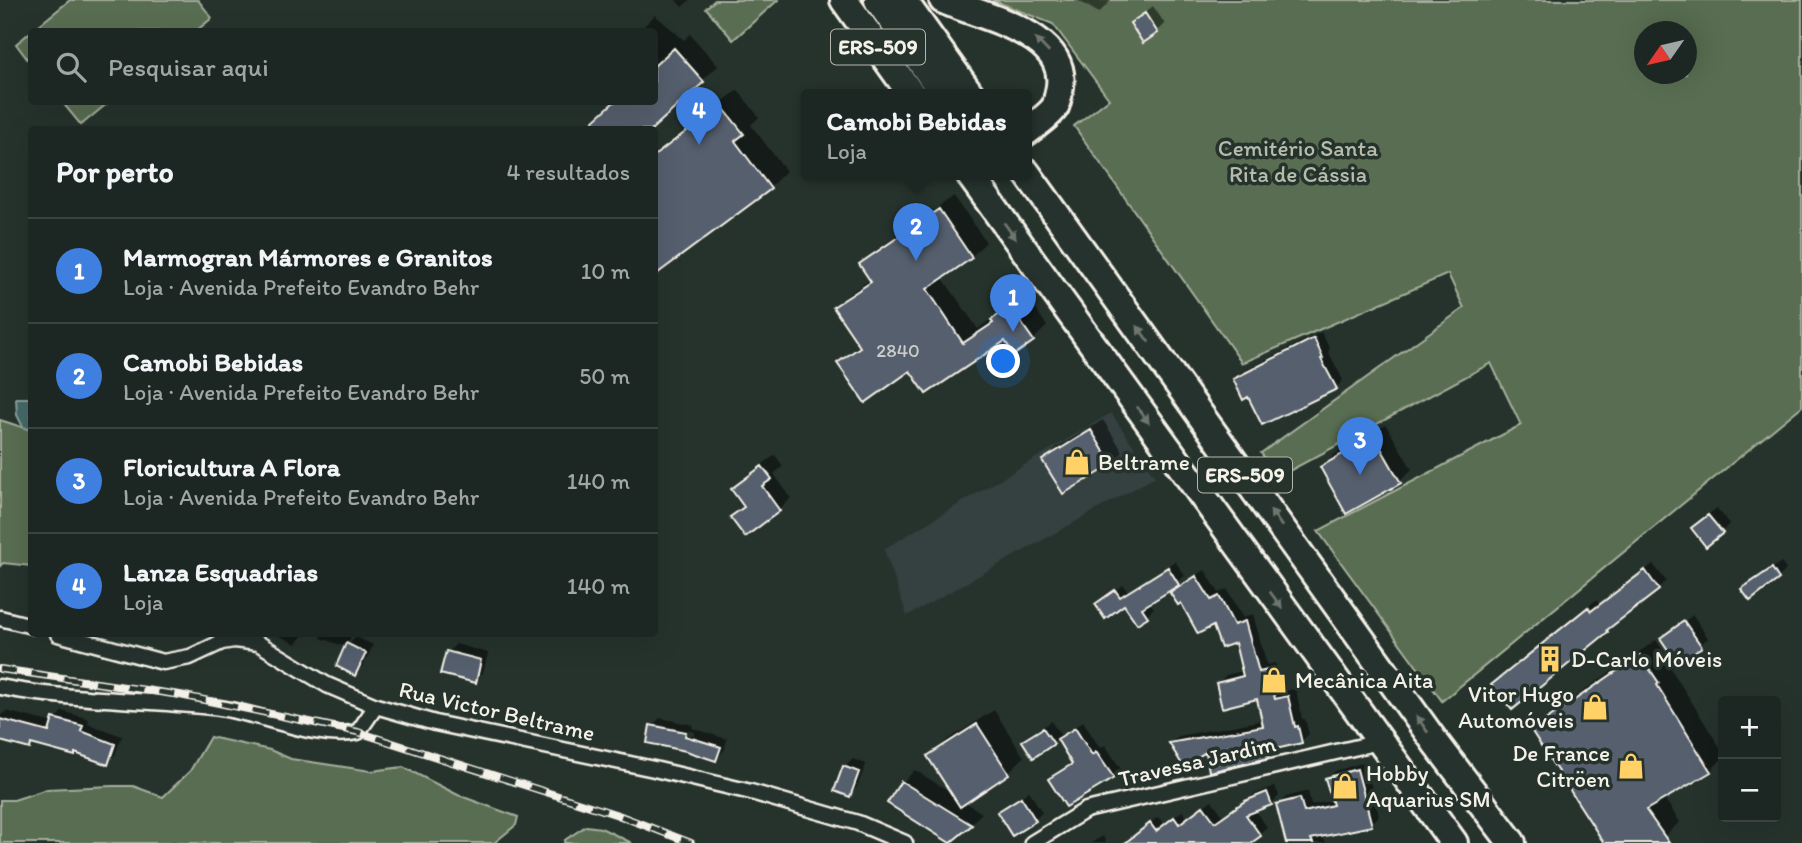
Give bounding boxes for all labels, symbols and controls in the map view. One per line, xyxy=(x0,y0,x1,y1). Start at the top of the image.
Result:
north arrow xyxy=(1634,21,1697,84)
search box xyxy=(28,28,658,105)
road number: ERS-509 xyxy=(831,30,925,64)
one-way arrow xyxy=(1034,37,1050,54)
icon: search xyxy=(52,48,90,86)
text: Pesquisar aqui xyxy=(108,51,269,83)
pin: 4 xyxy=(676,87,722,145)
popup xyxy=(801,89,1032,180)
text: Camobi Bebidas xyxy=(826,105,1007,137)
park label: Cemitério Santa Rita de Cássia xyxy=(1218,134,1378,188)
text: Loja xyxy=(826,137,867,165)
text: Por perto xyxy=(56,153,174,190)
text: 4 resultados xyxy=(507,158,630,186)
pin: 2 xyxy=(893,203,939,261)
one-way arrow xyxy=(1003,222,1017,240)
text: Marmogran Mármores e Granitos xyxy=(123,241,493,273)
text: 1 xyxy=(74,257,84,285)
text: 10 m xyxy=(581,257,630,285)
text: Loja · Avenida Prefeito Evandro Behr xyxy=(123,273,479,301)
pin: 1 xyxy=(990,274,1036,332)
one-way arrow xyxy=(1137,325,1151,343)
house number: 2840 xyxy=(876,339,920,362)
your location xyxy=(986,344,1020,378)
text: Camobi Bebidas xyxy=(123,346,303,378)
text: 2 xyxy=(73,362,85,390)
text: 50 m xyxy=(579,362,630,390)
text: Loja · Avenida Prefeito Evandro Behr xyxy=(123,378,479,406)
one-way arrow xyxy=(1136,406,1150,424)
pin: 3 xyxy=(1337,417,1383,475)
shop icon: Beltrame xyxy=(1062,447,1092,477)
place label: Beltrame xyxy=(1098,448,1190,476)
text: Floricultura A Flora xyxy=(123,451,340,483)
road number: ERS-509 xyxy=(1198,458,1292,492)
text: 3 xyxy=(73,467,85,495)
text: 140 m xyxy=(567,467,630,495)
text: Loja · Avenida Prefeito Evandro Behr xyxy=(123,483,479,511)
one-way arrow xyxy=(1269,509,1283,528)
text: Lanza Esquadrias xyxy=(123,556,318,588)
text: 4 xyxy=(72,572,86,600)
text: 140 m xyxy=(567,572,630,600)
text: Loja xyxy=(123,588,163,616)
one-way arrow xyxy=(1269,591,1283,609)
building icon: D-Carlo Móveis xyxy=(1535,644,1565,674)
place label: D-Carlo Móveis xyxy=(1571,645,1722,673)
shop icon: Mecânica Aita xyxy=(1259,665,1289,695)
place label: Mecânica Aita xyxy=(1295,666,1433,694)
street label: Rua Victor Beltrame xyxy=(396,675,598,747)
place label: Vitor Hugo Automóveis xyxy=(1458,680,1574,734)
shop icon: Vitor Hugo Automóveis xyxy=(1580,692,1610,722)
map controls xyxy=(1718,696,1781,822)
button: + xyxy=(1718,696,1781,759)
one-way arrow xyxy=(1415,715,1429,733)
street label: Travessa Jardim xyxy=(1116,729,1278,793)
place label: De France Citröen xyxy=(1512,739,1610,793)
shop icon: De France Citröen xyxy=(1616,751,1646,781)
place label: Hobby Aquarius SM xyxy=(1366,759,1491,813)
button: − xyxy=(1718,759,1781,822)
shop icon: Hobby Aquarius SM xyxy=(1330,771,1360,801)

